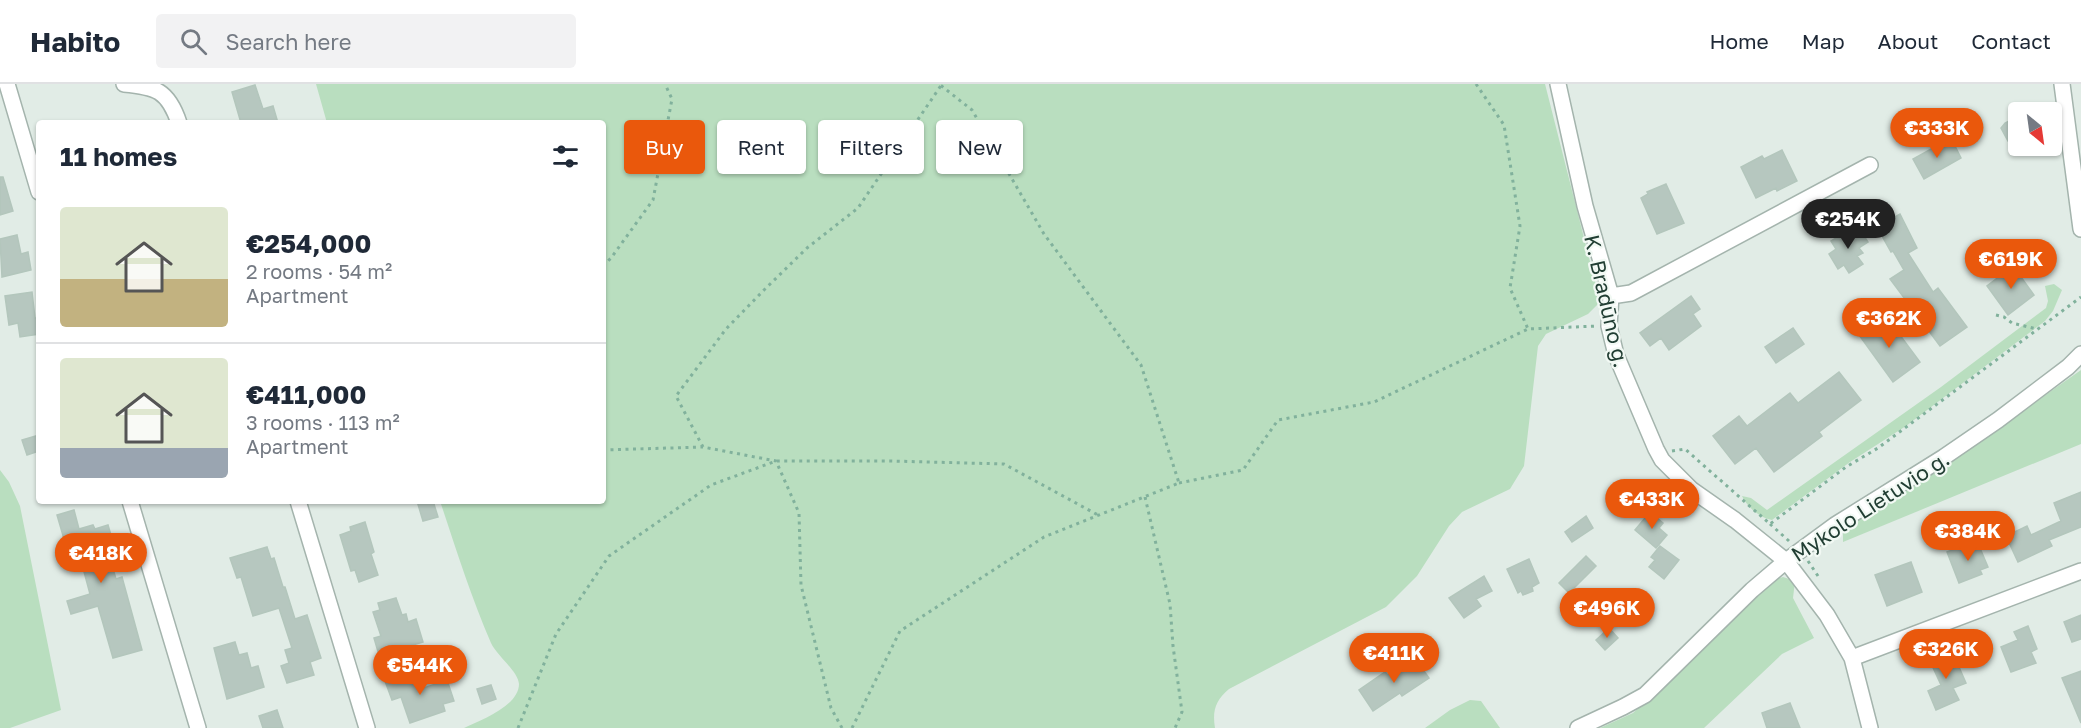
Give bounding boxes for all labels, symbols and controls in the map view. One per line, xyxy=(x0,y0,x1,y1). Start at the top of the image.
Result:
search box xyxy=(156,14,576,68)
text: Habito xyxy=(30,25,120,58)
icon: search xyxy=(177,25,210,58)
text: Search here xyxy=(225,28,351,55)
text: Home xyxy=(1709,28,1769,54)
text: Map xyxy=(1802,28,1845,54)
text: About xyxy=(1878,28,1938,54)
text: Contact xyxy=(1971,28,2051,54)
north arrow xyxy=(2008,102,2062,156)
map controls xyxy=(2008,102,2062,156)
pin: €333K xyxy=(1895,108,1979,159)
text: €333K xyxy=(1904,115,1970,139)
chip: Buy xyxy=(624,120,705,174)
chip: Rent xyxy=(717,120,806,174)
chip: Filters xyxy=(818,120,924,174)
chip: New xyxy=(936,120,1023,174)
icon: filters xyxy=(549,140,582,173)
text: 11 homes xyxy=(60,141,177,172)
pin: €254K xyxy=(1806,199,1890,250)
text: €254K xyxy=(1815,206,1881,230)
text: €254,000 xyxy=(246,228,371,259)
icon: home xyxy=(108,231,180,303)
street label: K. Bradūno g. xyxy=(1579,232,1635,370)
pin: €619K xyxy=(1969,239,2053,290)
text: €619K xyxy=(1979,246,2043,270)
text: 2 rooms · 54 m² xyxy=(246,259,392,283)
text: Apartment xyxy=(246,283,349,307)
pin: €362K xyxy=(1847,298,1931,349)
text: €362K xyxy=(1856,305,1922,329)
text: €411,000 xyxy=(246,379,366,410)
icon: home xyxy=(108,382,180,454)
text: 3 rooms · 113 m² xyxy=(246,410,400,434)
text: Apartment xyxy=(246,434,349,458)
street label: Mykolo Lietuvio g. xyxy=(1786,445,1954,567)
pin: €433K xyxy=(1610,479,1694,530)
text: €433K xyxy=(1619,486,1685,510)
pin: €384K xyxy=(1926,511,2010,562)
text: €384K xyxy=(1935,518,2001,542)
pin: €418K xyxy=(59,533,143,584)
text: €418K xyxy=(69,540,133,564)
pin: €496K xyxy=(1565,588,1649,639)
text: €496K xyxy=(1574,595,1640,619)
pin: €326K xyxy=(1904,629,1988,680)
pin: €411K xyxy=(1352,633,1436,684)
text: €326K xyxy=(1913,636,1979,660)
text: €411K xyxy=(1363,640,1425,664)
pin: €544K xyxy=(378,645,462,696)
text: €544K xyxy=(387,652,453,676)

